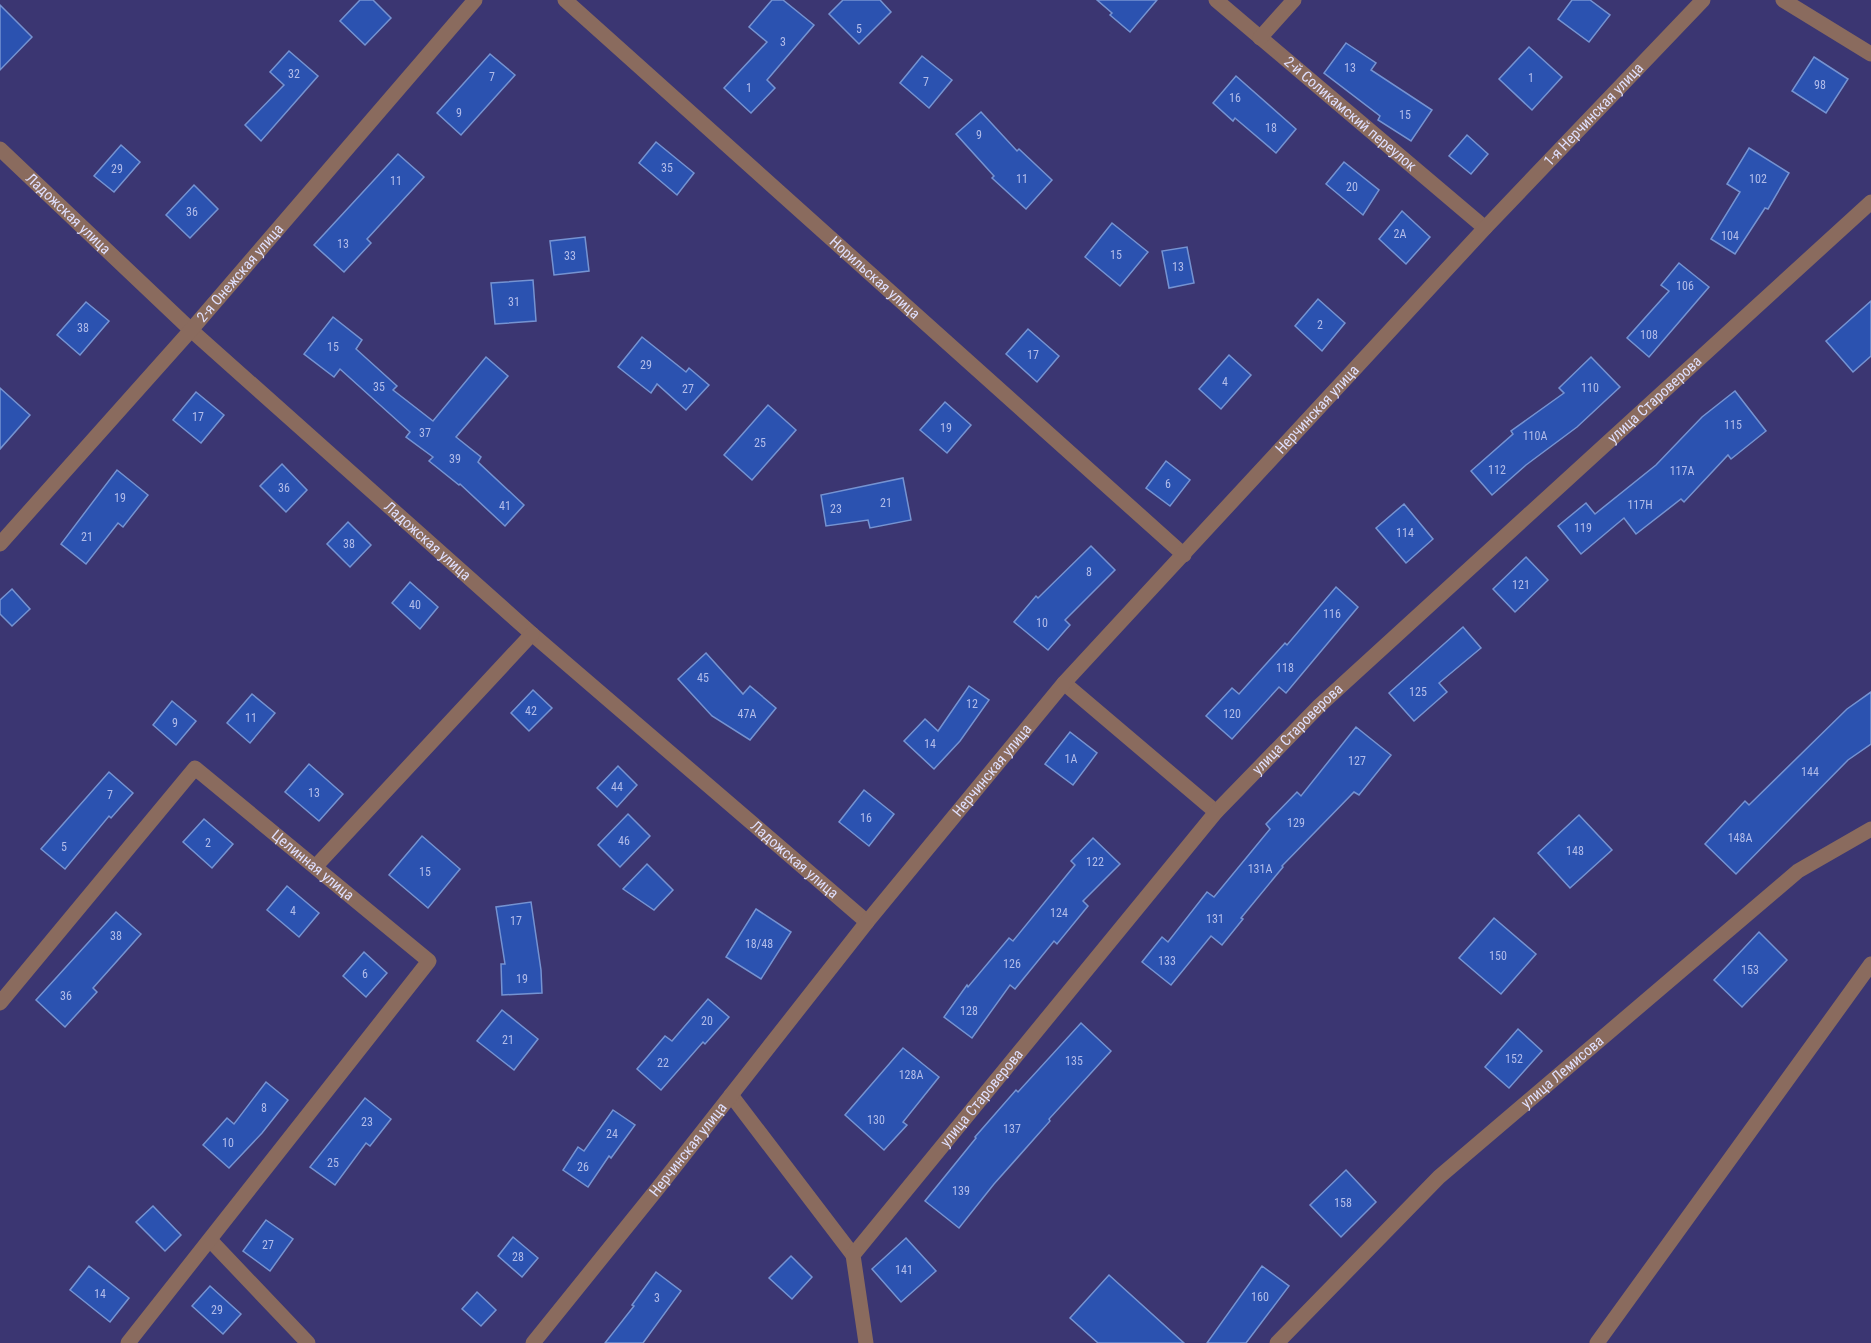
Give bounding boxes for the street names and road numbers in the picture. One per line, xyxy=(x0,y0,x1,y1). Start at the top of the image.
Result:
street label: 2-й Соликамский переулок xyxy=(1280,53,1420,175)
street label: 1-я Нерчинская улица xyxy=(1540,59,1647,170)
street label: Ладожская улица xyxy=(22,169,114,258)
street label: 2-я Онежская улица xyxy=(193,220,287,326)
street label: Норильская улица xyxy=(826,233,924,323)
street label: улица Староверова xyxy=(1604,352,1705,447)
street label: Нерчинская улица xyxy=(1272,361,1363,457)
street label: Ладожская улица xyxy=(380,498,475,584)
street label: улица Староверова xyxy=(1248,680,1346,778)
street label: Нерчинская улица xyxy=(949,720,1035,820)
street label: Ладожская улица xyxy=(747,817,842,902)
street label: Целинная улица xyxy=(268,826,358,904)
street label: улица Лемисова xyxy=(1517,1032,1607,1112)
street label: улица Староверова xyxy=(936,1045,1027,1150)
street label: Нерчинская улица xyxy=(646,1099,731,1200)

